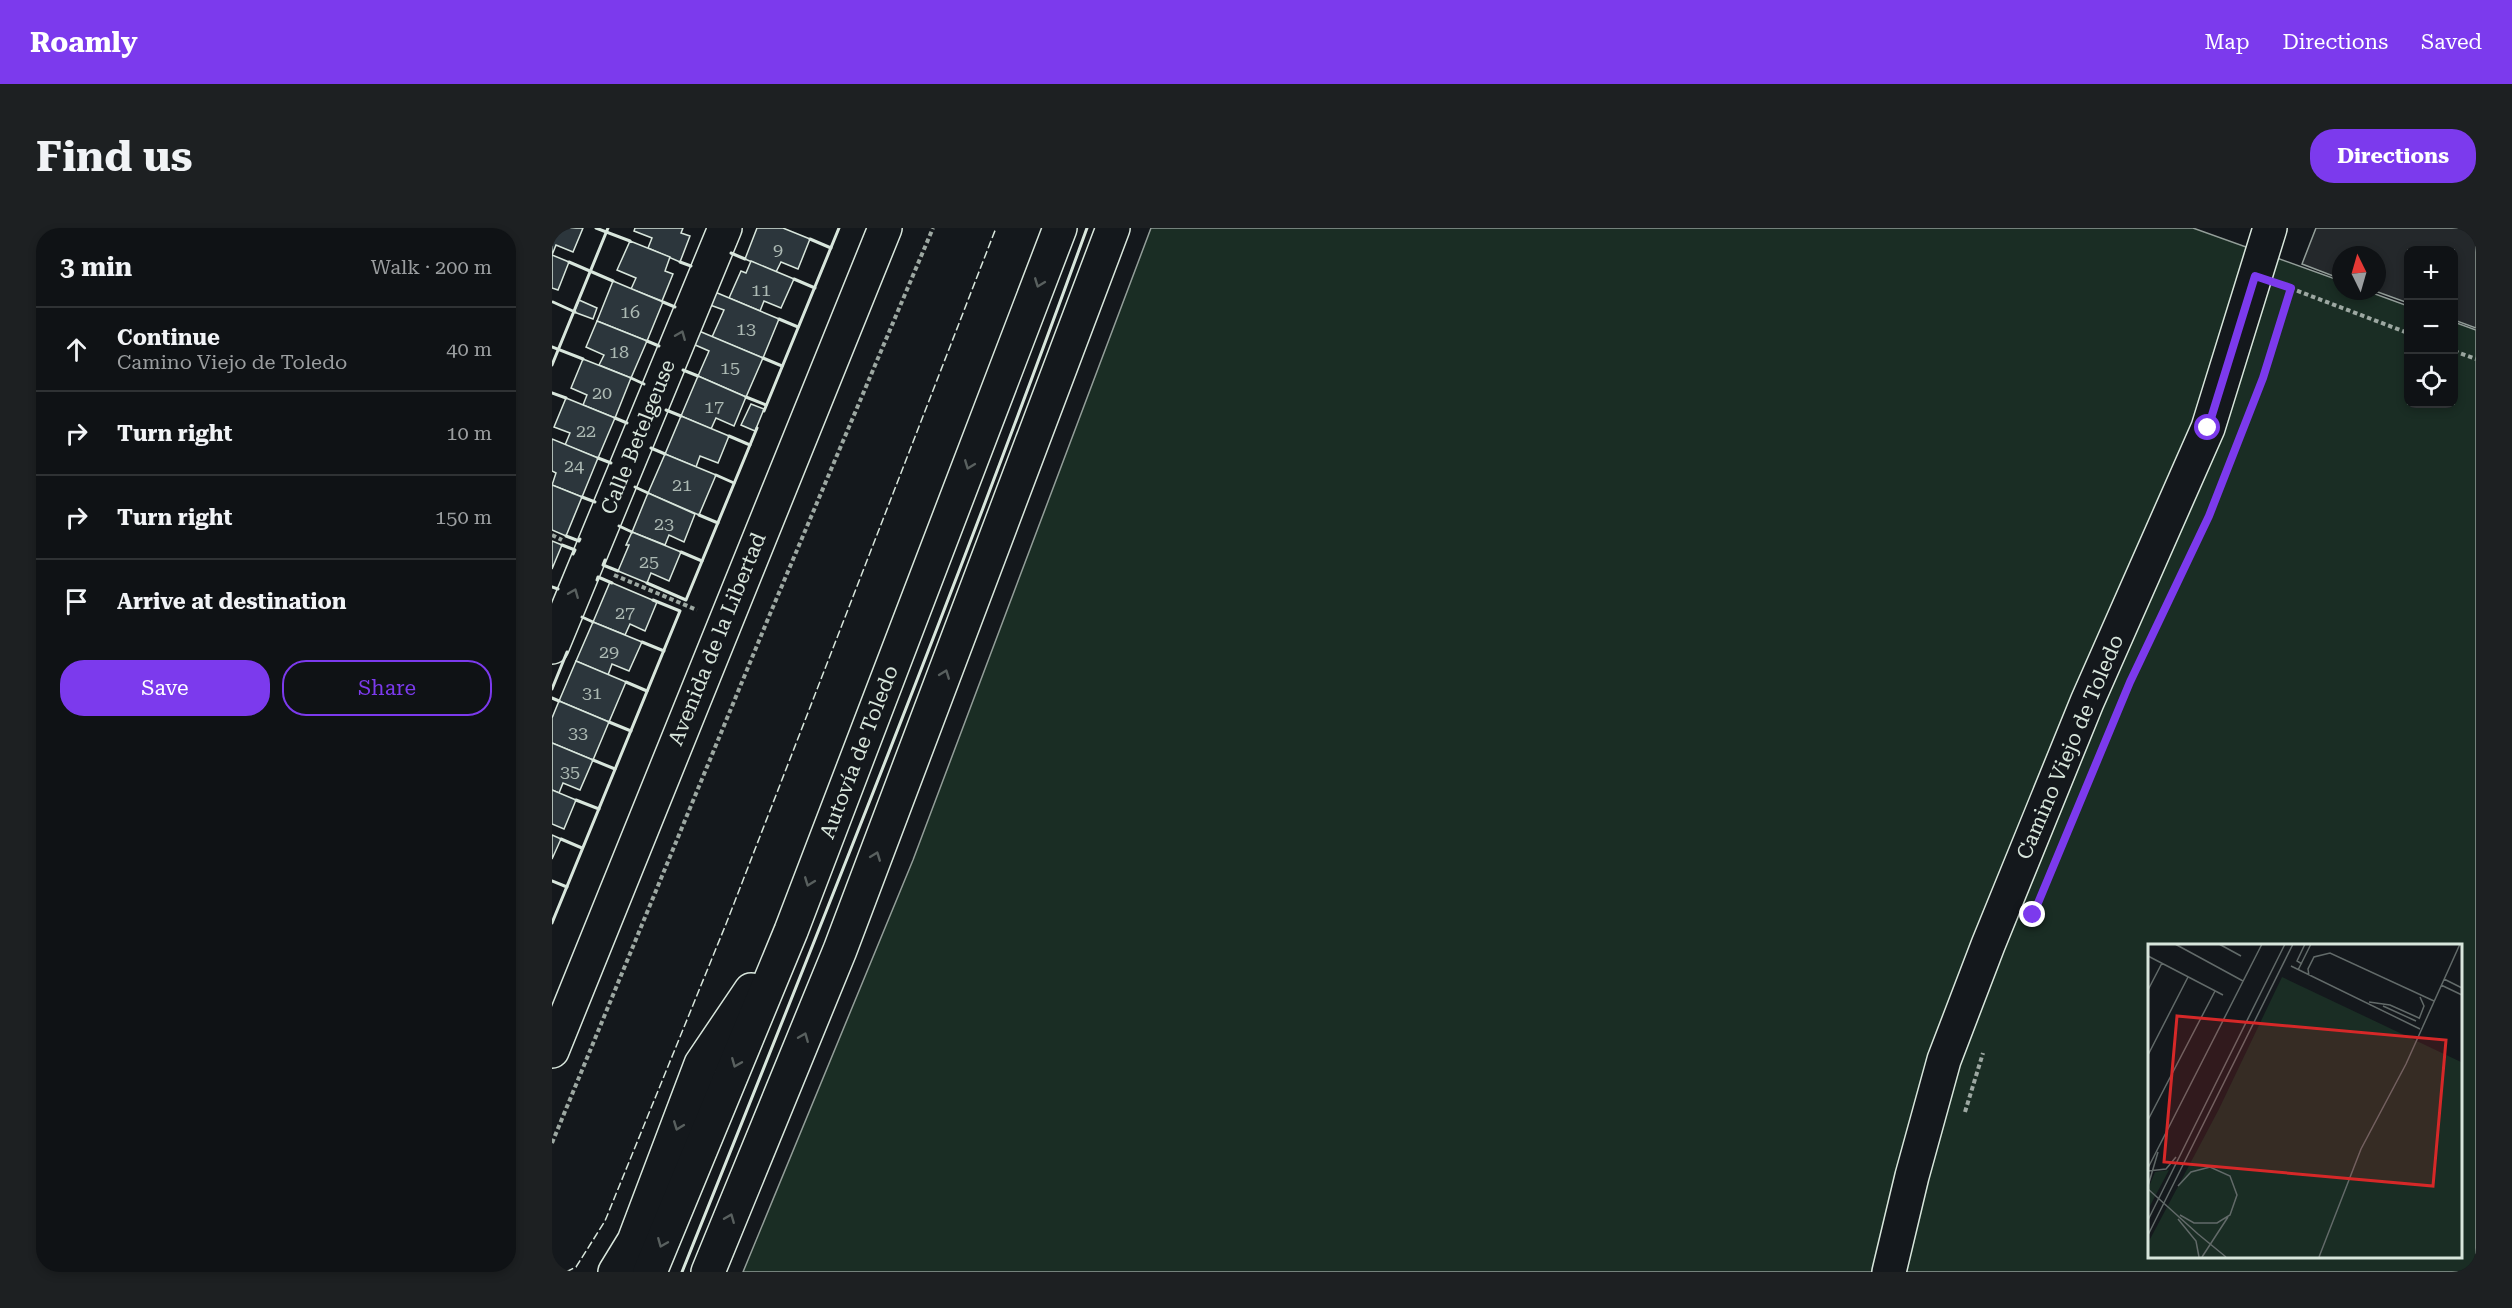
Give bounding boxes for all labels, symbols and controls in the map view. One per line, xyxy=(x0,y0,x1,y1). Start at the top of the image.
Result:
text: Roamly xyxy=(30,26,138,59)
text: Map xyxy=(2205,30,2249,54)
text: Directions xyxy=(2282,30,2388,54)
text: Saved xyxy=(2421,30,2482,54)
button: Directions xyxy=(2310,129,2476,183)
text: Find us xyxy=(36,132,193,181)
house number: 9 xyxy=(773,239,783,260)
north arrow xyxy=(2332,246,2386,300)
map controls xyxy=(2404,246,2458,408)
button: + xyxy=(2404,246,2458,300)
text: 3 min xyxy=(60,252,132,282)
text: Walk · 200 m xyxy=(371,255,492,279)
one-way arrow xyxy=(1034,276,1046,287)
house number: 11 xyxy=(751,279,771,300)
button: − xyxy=(2404,300,2458,354)
house number: 16 xyxy=(620,301,640,322)
house number: 13 xyxy=(736,318,756,339)
text: Continue xyxy=(117,325,220,350)
one-way arrow xyxy=(674,330,686,341)
icon: ahead xyxy=(60,333,93,366)
text: 40 m xyxy=(446,337,492,361)
house number: 18 xyxy=(609,341,629,362)
text: Camino Viejo de Toledo xyxy=(117,350,347,374)
button: locate xyxy=(2404,354,2458,408)
street label: Calle Betelgeuse xyxy=(596,356,680,518)
house number: 15 xyxy=(720,357,740,378)
house number: 20 xyxy=(592,382,612,403)
house number: 17 xyxy=(704,396,724,417)
route start xyxy=(2194,414,2220,440)
icon: right xyxy=(60,417,93,450)
house number: 22 xyxy=(576,420,596,441)
text: Turn right xyxy=(117,421,232,446)
text: 10 m xyxy=(446,421,492,445)
house number: 24 xyxy=(564,455,584,476)
one-way arrow xyxy=(964,459,976,470)
house number: 21 xyxy=(672,474,692,495)
icon: right xyxy=(60,501,93,534)
text: Turn right xyxy=(117,505,232,530)
text: 150 m xyxy=(435,505,492,529)
house number: 23 xyxy=(654,513,674,534)
street label: Avenida de la Libertad xyxy=(663,529,771,749)
house number: 25 xyxy=(639,551,659,572)
icon: arrive xyxy=(60,585,93,618)
one-way arrow xyxy=(567,588,579,599)
text: Arrive at destination xyxy=(117,589,346,614)
house number: 27 xyxy=(615,602,635,623)
street label: Camino Viejo de Toledo xyxy=(2012,631,2128,863)
house number: 29 xyxy=(599,641,619,662)
button: Save xyxy=(60,660,270,716)
button: Share xyxy=(282,660,492,716)
street label: Autovía de Toledo xyxy=(815,662,903,842)
one-way arrow xyxy=(937,669,950,679)
house number: 31 xyxy=(582,682,602,703)
house number: 33 xyxy=(568,722,588,743)
house number: 35 xyxy=(560,761,580,782)
one-way arrow xyxy=(868,851,881,862)
one-way arrow xyxy=(804,876,817,887)
route end xyxy=(2019,901,2045,927)
inset map xyxy=(2148,944,2461,1257)
one-way arrow xyxy=(797,1033,809,1044)
one-way arrow xyxy=(731,1056,743,1067)
one-way arrow xyxy=(672,1120,685,1131)
one-way arrow xyxy=(723,1213,735,1224)
one-way arrow xyxy=(657,1237,669,1248)

